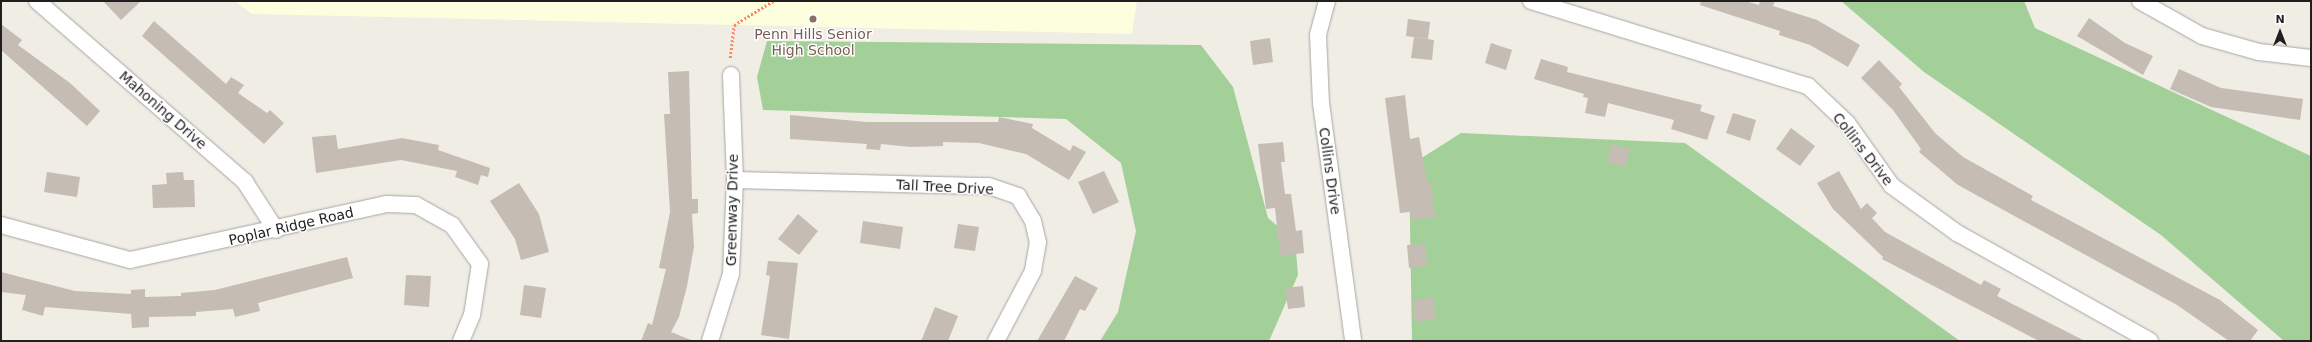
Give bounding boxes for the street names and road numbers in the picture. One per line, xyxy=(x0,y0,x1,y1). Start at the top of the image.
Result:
street label: Mahoning Drive xyxy=(116,67,210,153)
street label: Collins Drive xyxy=(1829,109,1897,189)
street label: Collins Drive xyxy=(1316,126,1344,216)
street label: Greenway Drive xyxy=(723,154,741,266)
street label: Tall Tree Drive xyxy=(896,176,994,198)
street label: Poplar Ridge Road xyxy=(227,203,355,249)

